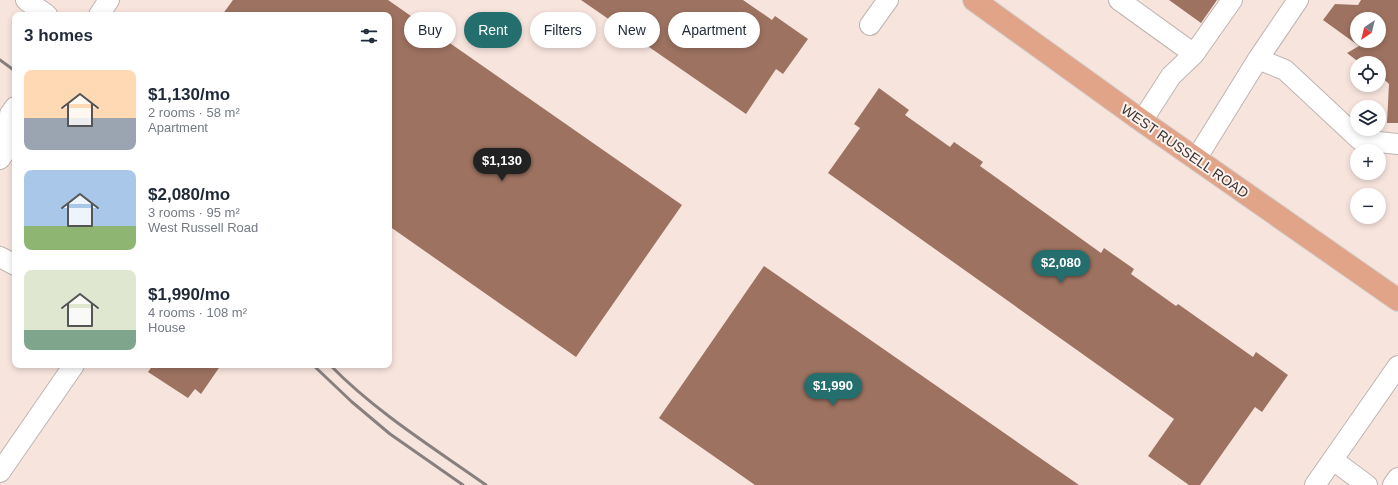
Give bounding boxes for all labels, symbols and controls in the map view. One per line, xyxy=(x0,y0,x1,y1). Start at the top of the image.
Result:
chip: Buy xyxy=(404,12,456,48)
chip: Rent xyxy=(464,12,522,48)
chip: Filters xyxy=(530,12,596,48)
chip: New xyxy=(604,12,660,48)
chip: Apartment xyxy=(668,12,760,48)
north arrow xyxy=(1350,12,1386,48)
map controls xyxy=(1350,12,1386,224)
icon: filters xyxy=(358,25,380,47)
text: 3 homes xyxy=(24,26,93,45)
button: locate xyxy=(1350,56,1386,92)
text: $1,130/mo xyxy=(148,85,230,104)
icon: home xyxy=(56,86,104,134)
button: layers xyxy=(1350,100,1386,136)
street label: WEST RUSSELL ROAD xyxy=(1118,101,1252,201)
text: 2 rooms · 58 m² xyxy=(148,105,240,120)
text: Apartment xyxy=(148,120,208,135)
button: + xyxy=(1350,144,1386,180)
pin: $1,130 xyxy=(469,148,535,182)
text: $1,130 xyxy=(482,153,522,168)
text: $2,080/mo xyxy=(148,185,230,204)
icon: home xyxy=(56,186,104,234)
button: − xyxy=(1350,188,1386,224)
text: 3 rooms · 95 m² xyxy=(148,205,240,220)
text: West Russell Road xyxy=(148,220,258,235)
pin: $2,080 xyxy=(1028,250,1094,284)
text: $2,080 xyxy=(1041,255,1081,270)
text: $1,990/mo xyxy=(148,285,230,304)
icon: home xyxy=(56,286,104,334)
text: 4 rooms · 108 m² xyxy=(148,305,247,320)
text: House xyxy=(148,320,186,335)
pin: $1,990 xyxy=(800,373,866,407)
text: $1,990 xyxy=(813,378,853,393)

